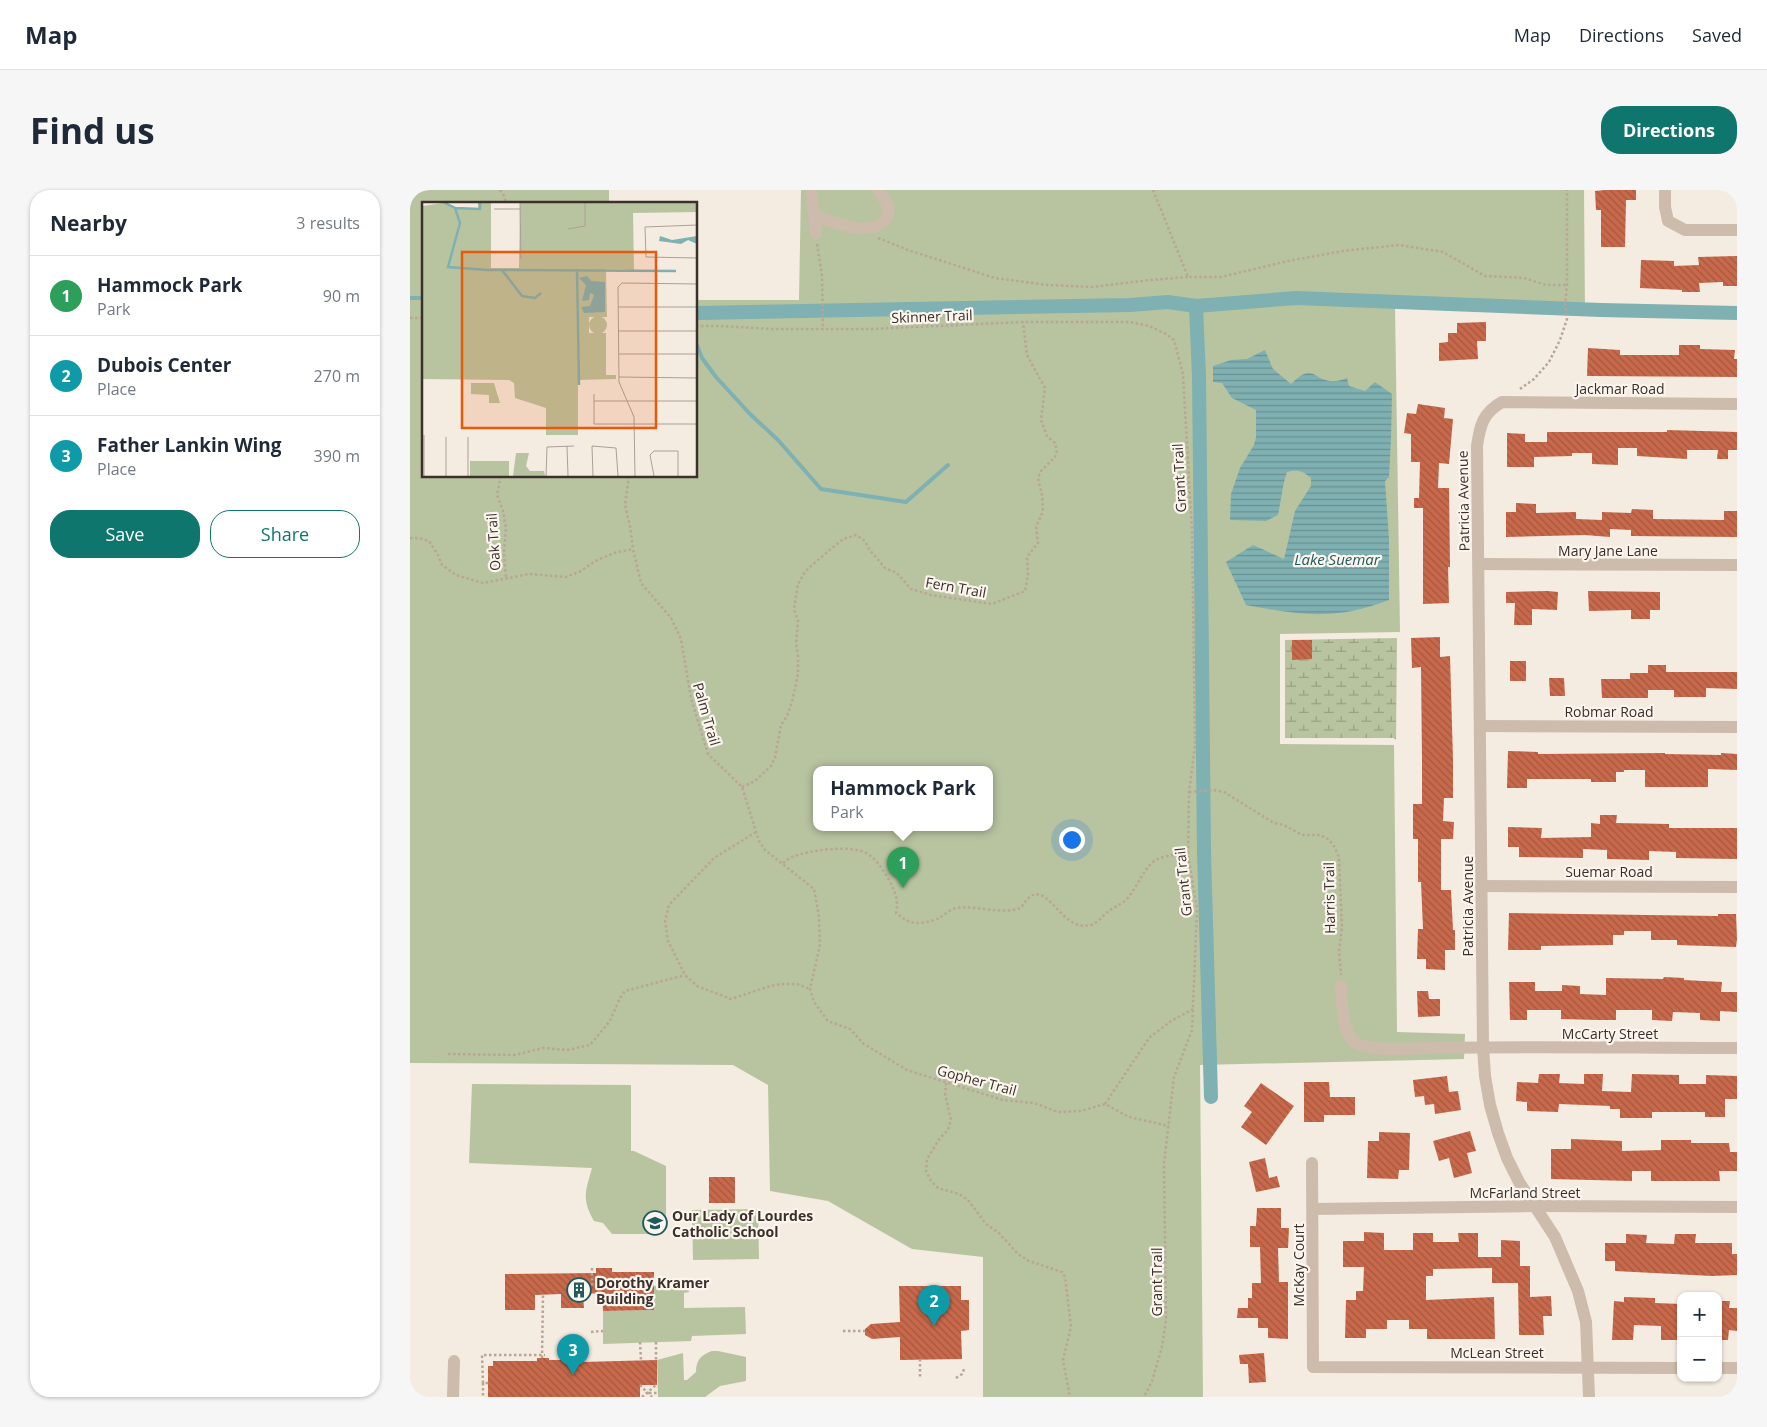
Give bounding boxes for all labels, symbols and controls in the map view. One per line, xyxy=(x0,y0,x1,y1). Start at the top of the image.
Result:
text: Map xyxy=(25,18,77,51)
text: Map xyxy=(1514,23,1551,47)
text: Directions xyxy=(1579,23,1664,47)
text: Saved xyxy=(1692,23,1742,47)
button: Directions xyxy=(1601,106,1737,154)
text: Find us xyxy=(30,107,155,154)
inset map xyxy=(422,202,698,478)
text: Nearby xyxy=(50,209,127,237)
text: 3 results xyxy=(296,212,360,234)
text: Hammock Park xyxy=(97,272,242,298)
text: 1 xyxy=(61,285,71,307)
text: 90 m xyxy=(323,285,360,307)
text: Park xyxy=(97,298,130,320)
street label: Skinner Trail xyxy=(891,305,973,327)
text: Dubois Center xyxy=(97,352,231,378)
text: 2 xyxy=(61,365,71,387)
text: 270 m xyxy=(314,365,360,387)
text: Place xyxy=(97,378,136,400)
street label: Jackmar Road xyxy=(1573,379,1665,398)
text: Father Lankin Wing xyxy=(97,432,282,458)
street label: Grant Trail xyxy=(1168,443,1190,513)
text: 3 xyxy=(61,445,71,467)
text: 390 m xyxy=(314,445,360,467)
street label: Patricia Avenue xyxy=(1453,450,1473,552)
text: Place xyxy=(97,458,136,480)
button: Save xyxy=(50,510,200,558)
button: Share xyxy=(210,510,360,558)
street label: Oak Trail xyxy=(482,512,504,572)
street label: Mary Jane Lane xyxy=(1558,541,1658,560)
water label: Lake Suemar xyxy=(1294,549,1381,569)
street label: Fern Trail xyxy=(924,572,988,602)
street label: Palm Trail xyxy=(689,680,725,748)
street label: Robmar Road xyxy=(1564,702,1654,721)
popup xyxy=(813,766,993,831)
text: Hammock Park xyxy=(830,775,976,801)
text: Park xyxy=(830,801,864,823)
your location xyxy=(1059,827,1085,853)
pin: 1 xyxy=(887,847,919,888)
street label: Grant Trail xyxy=(1170,847,1196,917)
street label: Patricia Avenue xyxy=(1458,855,1477,956)
street label: Harris Trail xyxy=(1319,862,1339,934)
street label: Suemar Road xyxy=(1565,862,1653,881)
street label: McCarty Street xyxy=(1562,1024,1658,1043)
street label: Gopher Trail xyxy=(935,1060,1019,1100)
street label: McFarland Street xyxy=(1469,1183,1581,1202)
place label: Our Lady of Lourdes Catholic School xyxy=(672,1206,813,1241)
school or university icon: Our Lady of Lourdes Catholic School xyxy=(642,1210,668,1236)
street label: McKay Court xyxy=(1289,1224,1308,1306)
street label: Grant Trail xyxy=(1147,1247,1166,1317)
place label: Dorothy Kramer Building xyxy=(596,1273,710,1308)
building icon: Dorothy Kramer Building xyxy=(566,1277,592,1303)
pin: 2 xyxy=(918,1285,950,1326)
map controls xyxy=(1677,1292,1722,1382)
button: + xyxy=(1677,1292,1722,1337)
pin: 3 xyxy=(557,1334,589,1375)
button: − xyxy=(1677,1337,1722,1382)
street label: McLean Street xyxy=(1450,1343,1544,1362)

